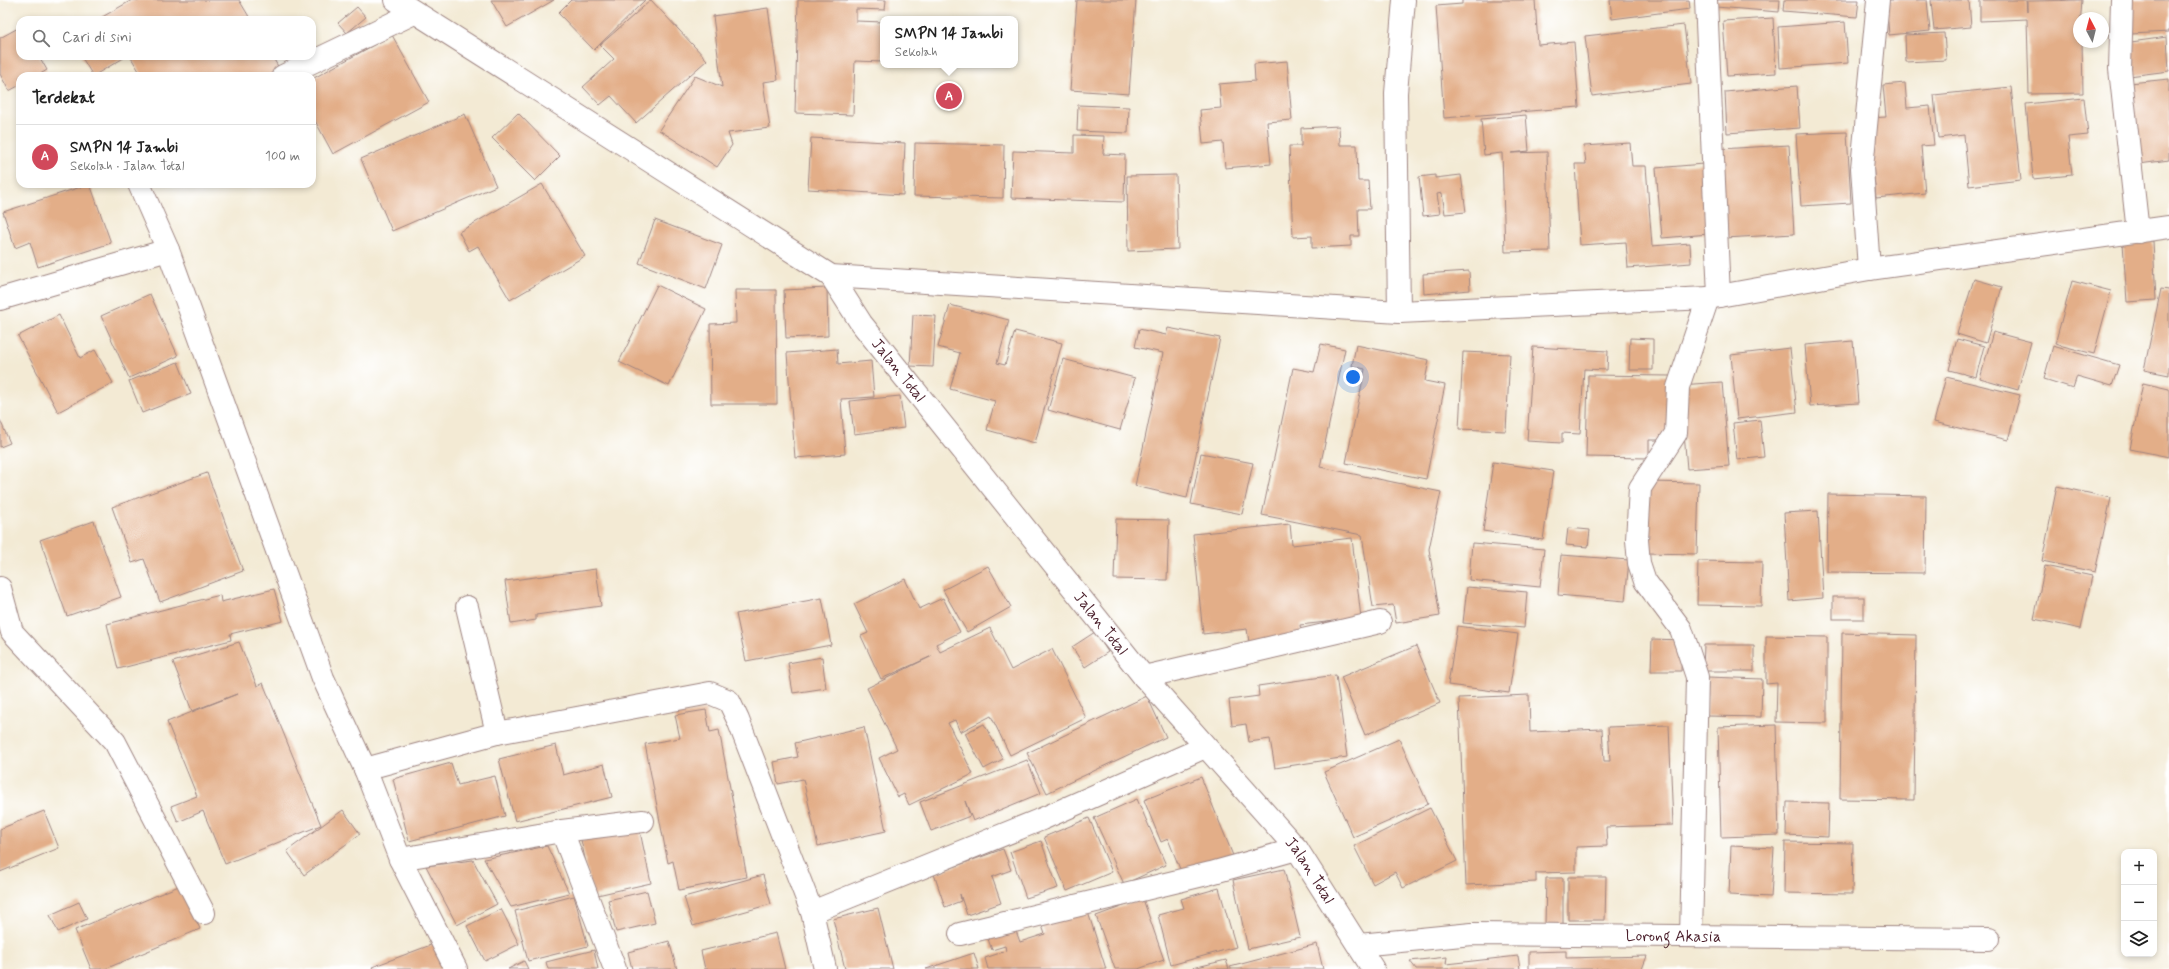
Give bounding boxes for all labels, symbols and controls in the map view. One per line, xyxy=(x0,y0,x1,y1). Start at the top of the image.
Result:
north arrow xyxy=(2073,12,2109,48)
search box xyxy=(16,16,316,60)
popup xyxy=(880,16,1018,68)
text: SMPN 14 Jambi xyxy=(895,24,1003,44)
icon: search xyxy=(30,27,52,49)
text: Cari di sini xyxy=(62,28,132,48)
text: Sekolah xyxy=(895,44,938,61)
pin: A xyxy=(936,81,962,111)
text: Terdekat xyxy=(32,87,95,109)
text: SMPN 14 Jambi xyxy=(70,138,178,158)
text: A xyxy=(41,148,49,165)
text: 100 m xyxy=(265,148,300,165)
text: Sekolah · Jalan Total xyxy=(70,158,184,175)
street label: Jalan Total xyxy=(867,334,930,406)
your location xyxy=(1343,367,1363,387)
street label: Jalan Total xyxy=(1069,587,1133,659)
street label: Jalan Total xyxy=(1280,832,1339,908)
map controls xyxy=(2121,849,2157,957)
button: + xyxy=(2121,849,2157,885)
button: − xyxy=(2121,885,2157,921)
button: layers xyxy=(2121,921,2157,957)
street label: Lorong Akasia xyxy=(1625,925,1721,947)

